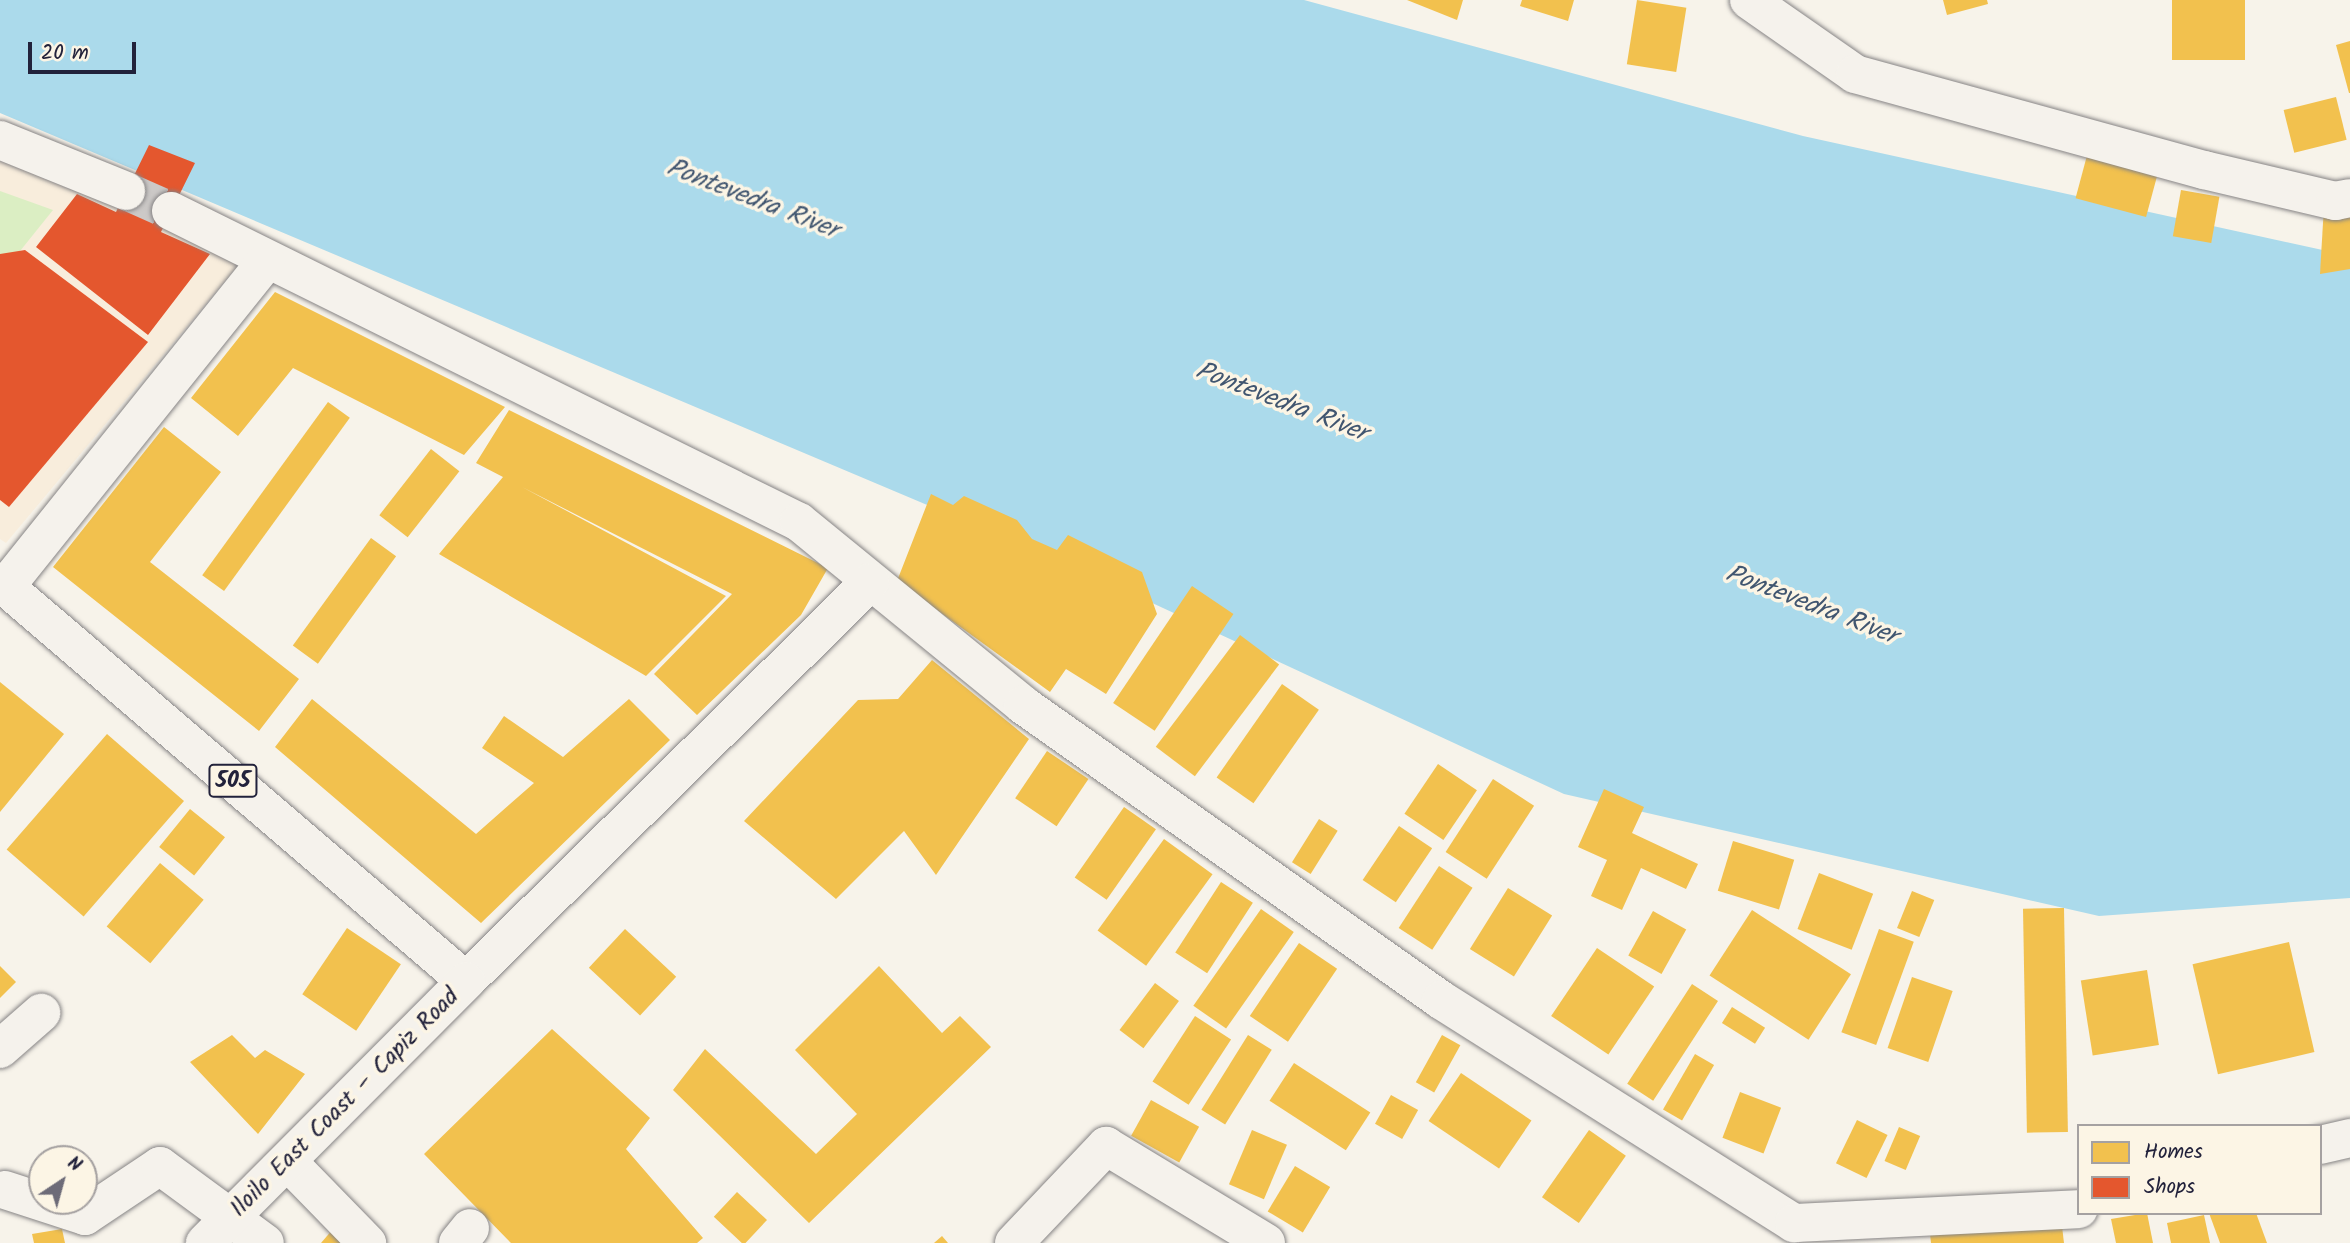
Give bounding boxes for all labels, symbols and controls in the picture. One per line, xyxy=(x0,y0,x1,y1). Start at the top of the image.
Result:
scale bar xyxy=(32,28,140,72)
text: 20 m xyxy=(41,37,89,70)
water label: Pontevedra River xyxy=(662,153,842,247)
water label: Pontevedra River xyxy=(1191,356,1371,450)
water label: Pontevedra River xyxy=(1721,559,1901,653)
road number: 505 xyxy=(207,762,259,800)
street label: Iloilo East Coast – Capiz Road xyxy=(225,983,465,1223)
legend xyxy=(2077,1124,2322,1215)
text: Homes xyxy=(2144,1136,2203,1169)
north arrow xyxy=(28,1145,98,1215)
text: N xyxy=(60,1149,88,1180)
text: Shops xyxy=(2144,1171,2195,1204)

